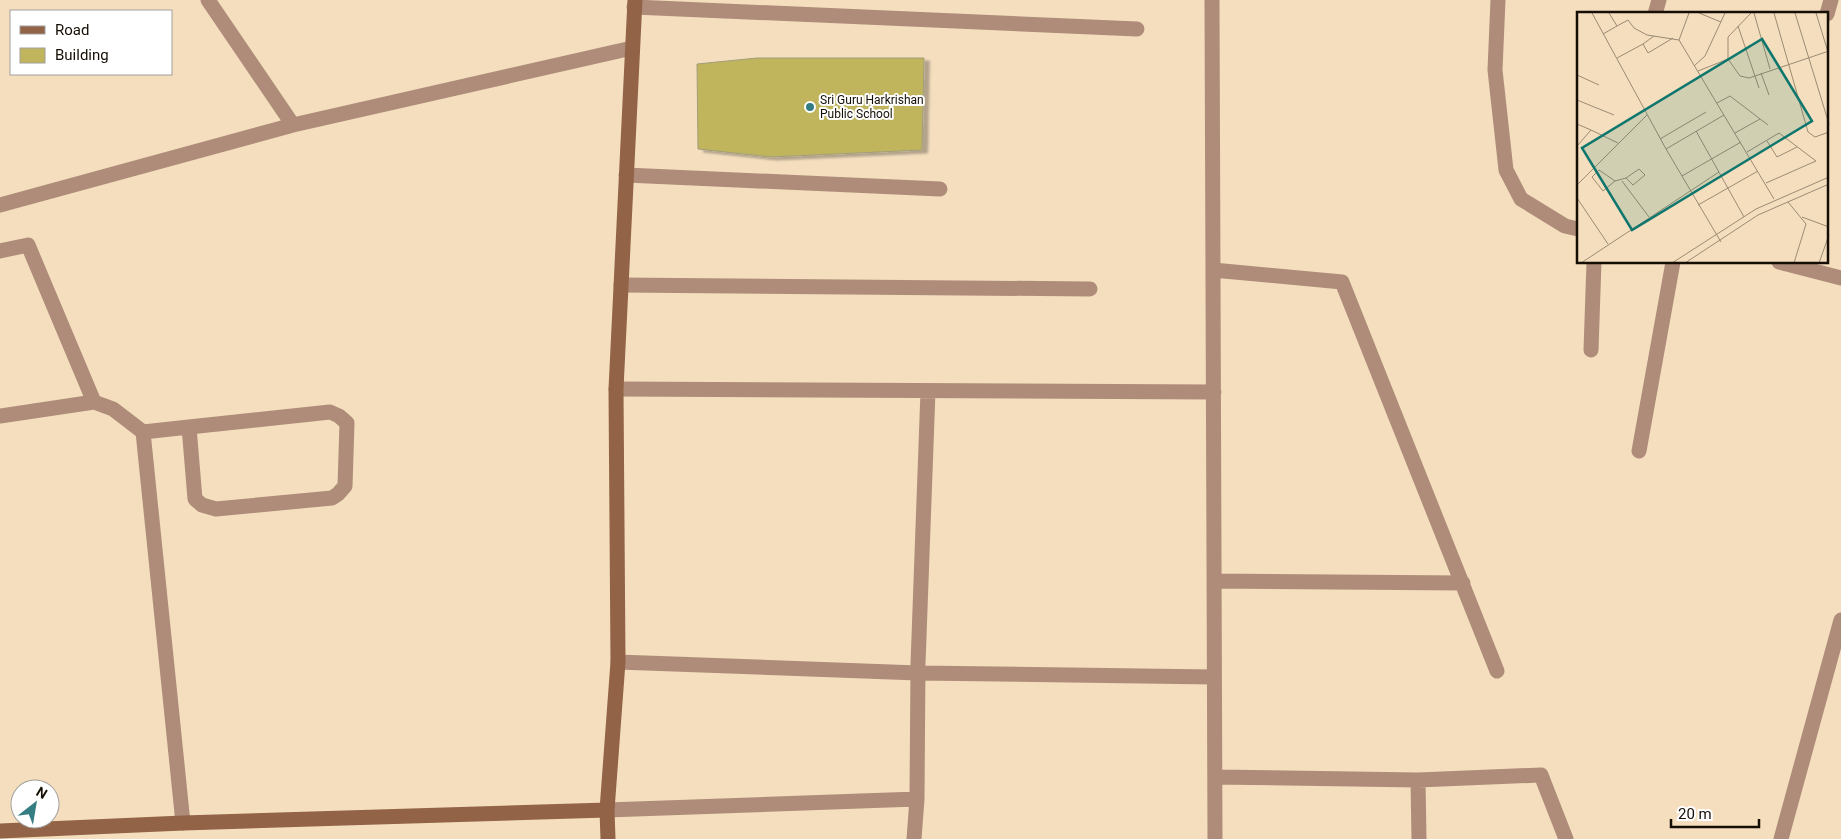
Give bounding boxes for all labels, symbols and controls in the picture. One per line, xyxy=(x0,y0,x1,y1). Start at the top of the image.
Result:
legend xyxy=(10,10,172,75)
inset map xyxy=(1577,12,1828,264)
text: Road xyxy=(55,21,89,39)
text: Building xyxy=(55,46,109,64)
place label: Sri Guru Harkrishan Public School xyxy=(820,93,924,121)
marker: Sri Guru Harkrishan Public School xyxy=(804,101,816,113)
north arrow xyxy=(10,779,60,829)
text: N xyxy=(33,783,50,802)
scale bar xyxy=(1671,796,1758,828)
text: 20 m xyxy=(1678,805,1712,823)

